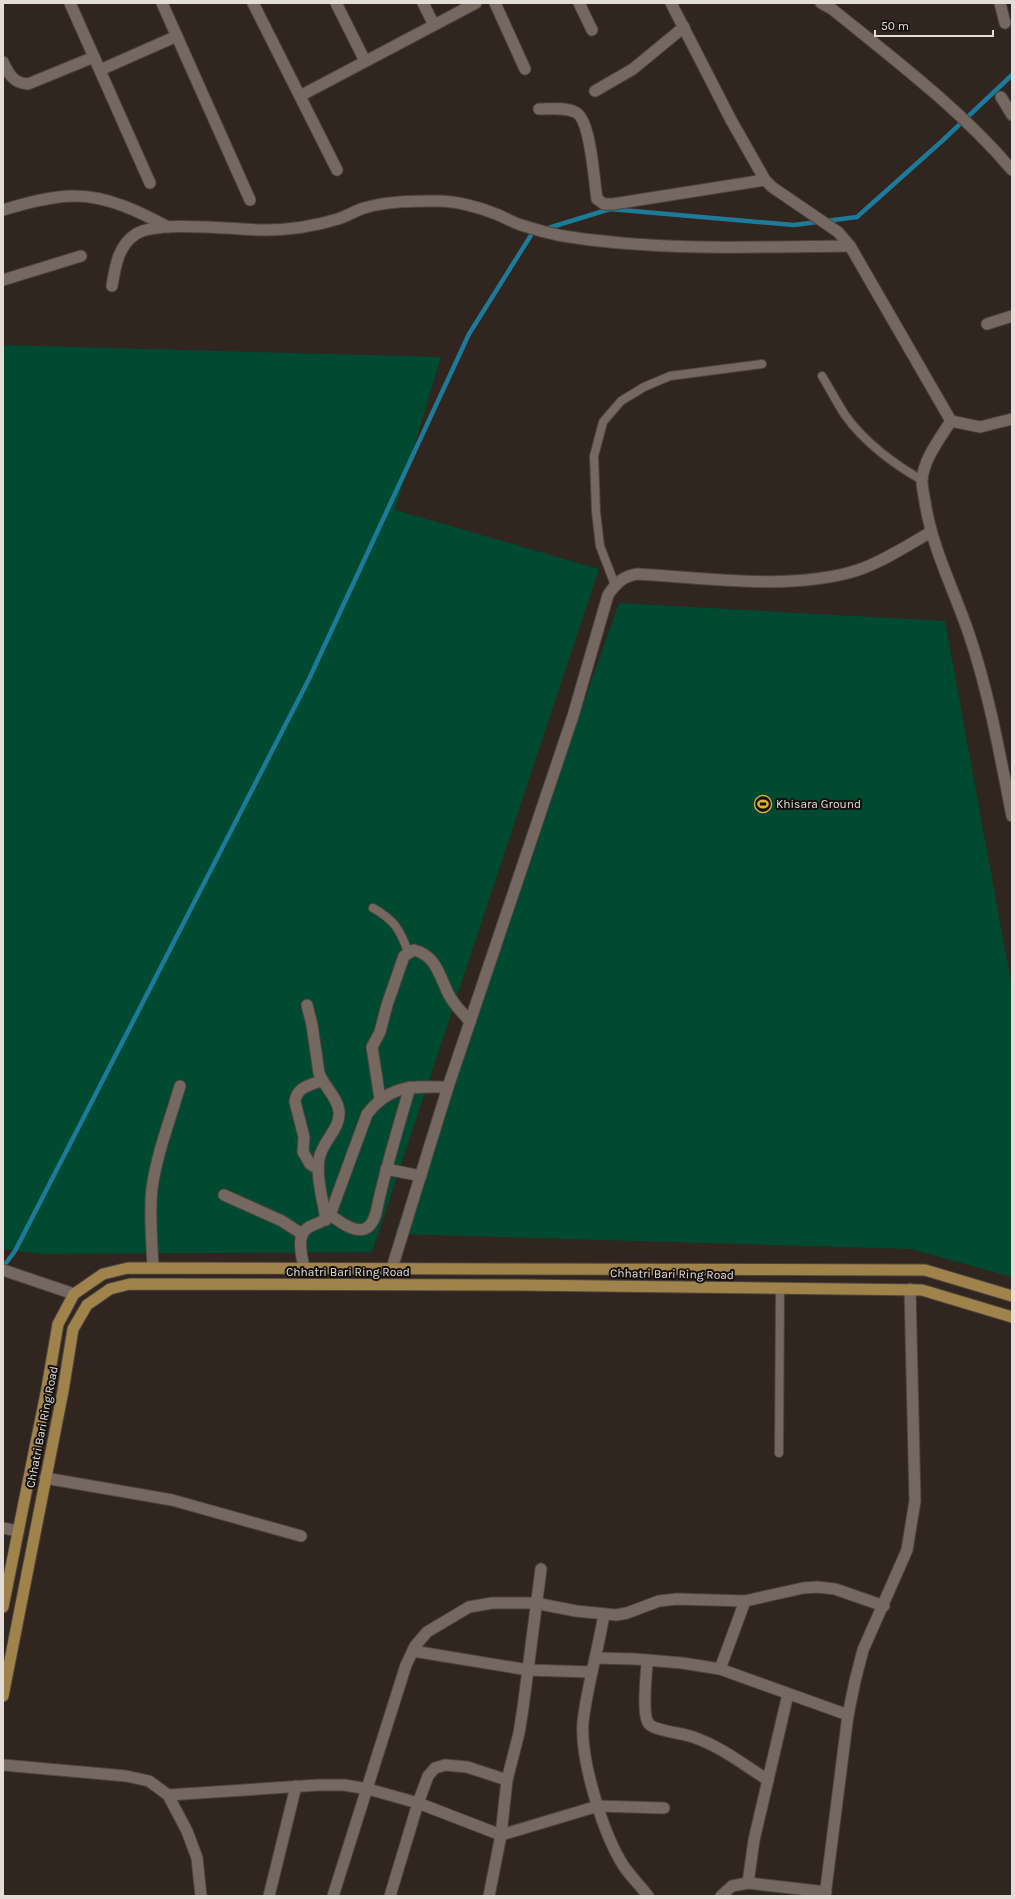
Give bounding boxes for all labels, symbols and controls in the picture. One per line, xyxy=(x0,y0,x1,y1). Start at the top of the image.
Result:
scale bar xyxy=(875,12,993,38)
text: 50 m xyxy=(881,19,909,33)
sports icon: Khisara Ground xyxy=(753,794,773,814)
place label: Khisara Ground xyxy=(776,797,861,811)
street label: Chhatri Bari Ring Road xyxy=(286,1265,410,1279)
street label: Chhatri Bari Ring Road xyxy=(610,1266,734,1282)
street label: Chhatri Bari Ring Road xyxy=(23,1365,61,1489)

